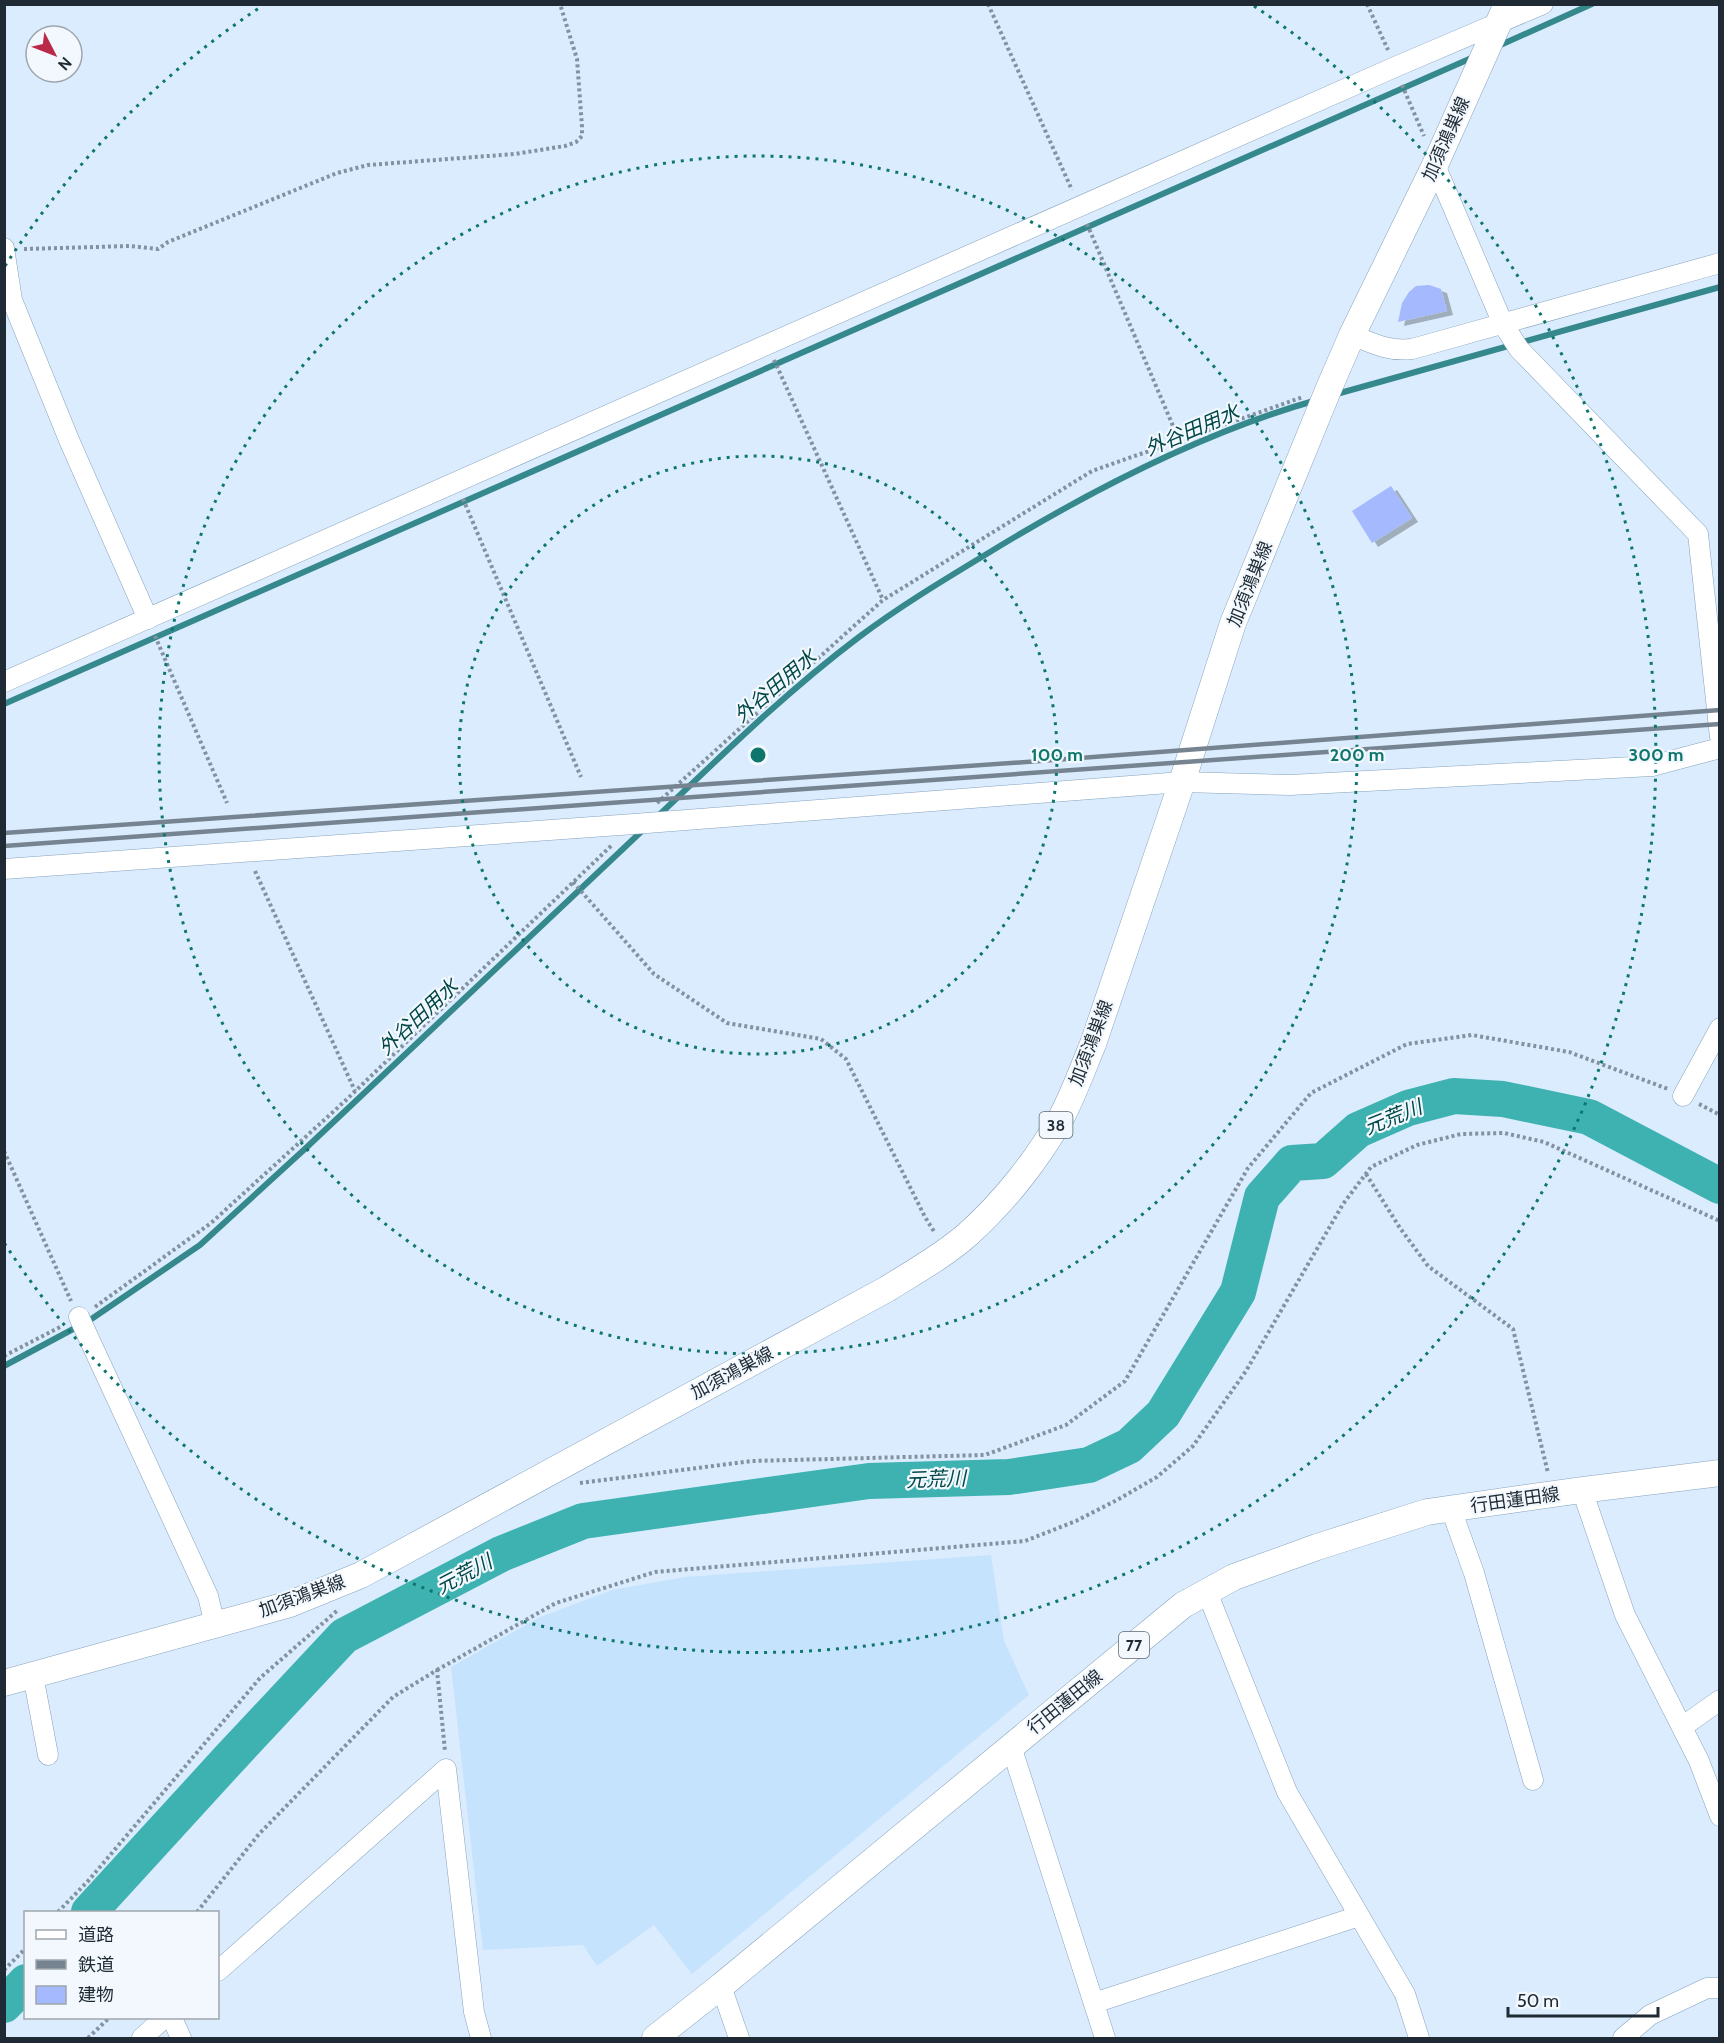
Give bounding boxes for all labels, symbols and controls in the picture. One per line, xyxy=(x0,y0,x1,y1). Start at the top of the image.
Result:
north arrow xyxy=(24,24,84,84)
text: N xyxy=(54,53,76,74)
street label: 加須鴻巣線 xyxy=(1418,93,1474,185)
water label: 外谷田用水 xyxy=(1141,399,1245,461)
street label: 加須鴻巣線 xyxy=(1223,538,1277,630)
water label: 外谷田用水 xyxy=(729,643,823,727)
text: 100 m xyxy=(1031,744,1083,766)
text: 200 m xyxy=(1330,744,1384,766)
text: 300 m xyxy=(1629,744,1683,766)
centre of rings xyxy=(748,745,768,765)
water label: 外谷田用水 xyxy=(373,973,464,1060)
street label: 加須鴻巣線 xyxy=(1065,997,1117,1089)
water label: 元荒川 xyxy=(1361,1094,1427,1139)
road number: 38 xyxy=(1040,1112,1072,1138)
street label: 加須鴻巣線 xyxy=(687,1342,777,1404)
water label: 元荒川 xyxy=(906,1466,968,1492)
street label: 行田蓮田線 xyxy=(1469,1483,1561,1517)
water label: 元荒川 xyxy=(432,1548,498,1599)
street label: 加須鴻巣線 xyxy=(256,1570,348,1622)
road number: 77 xyxy=(1119,1632,1149,1658)
street label: 行田蓮田線 xyxy=(1023,1665,1107,1739)
legend xyxy=(24,1911,219,2019)
text: 道路 xyxy=(78,1924,114,1946)
text: 鉄道 xyxy=(78,1954,114,1976)
scale bar xyxy=(1508,1980,1658,2018)
text: 建物 xyxy=(78,1984,114,2006)
text: 50 m xyxy=(1517,1990,1559,2012)

